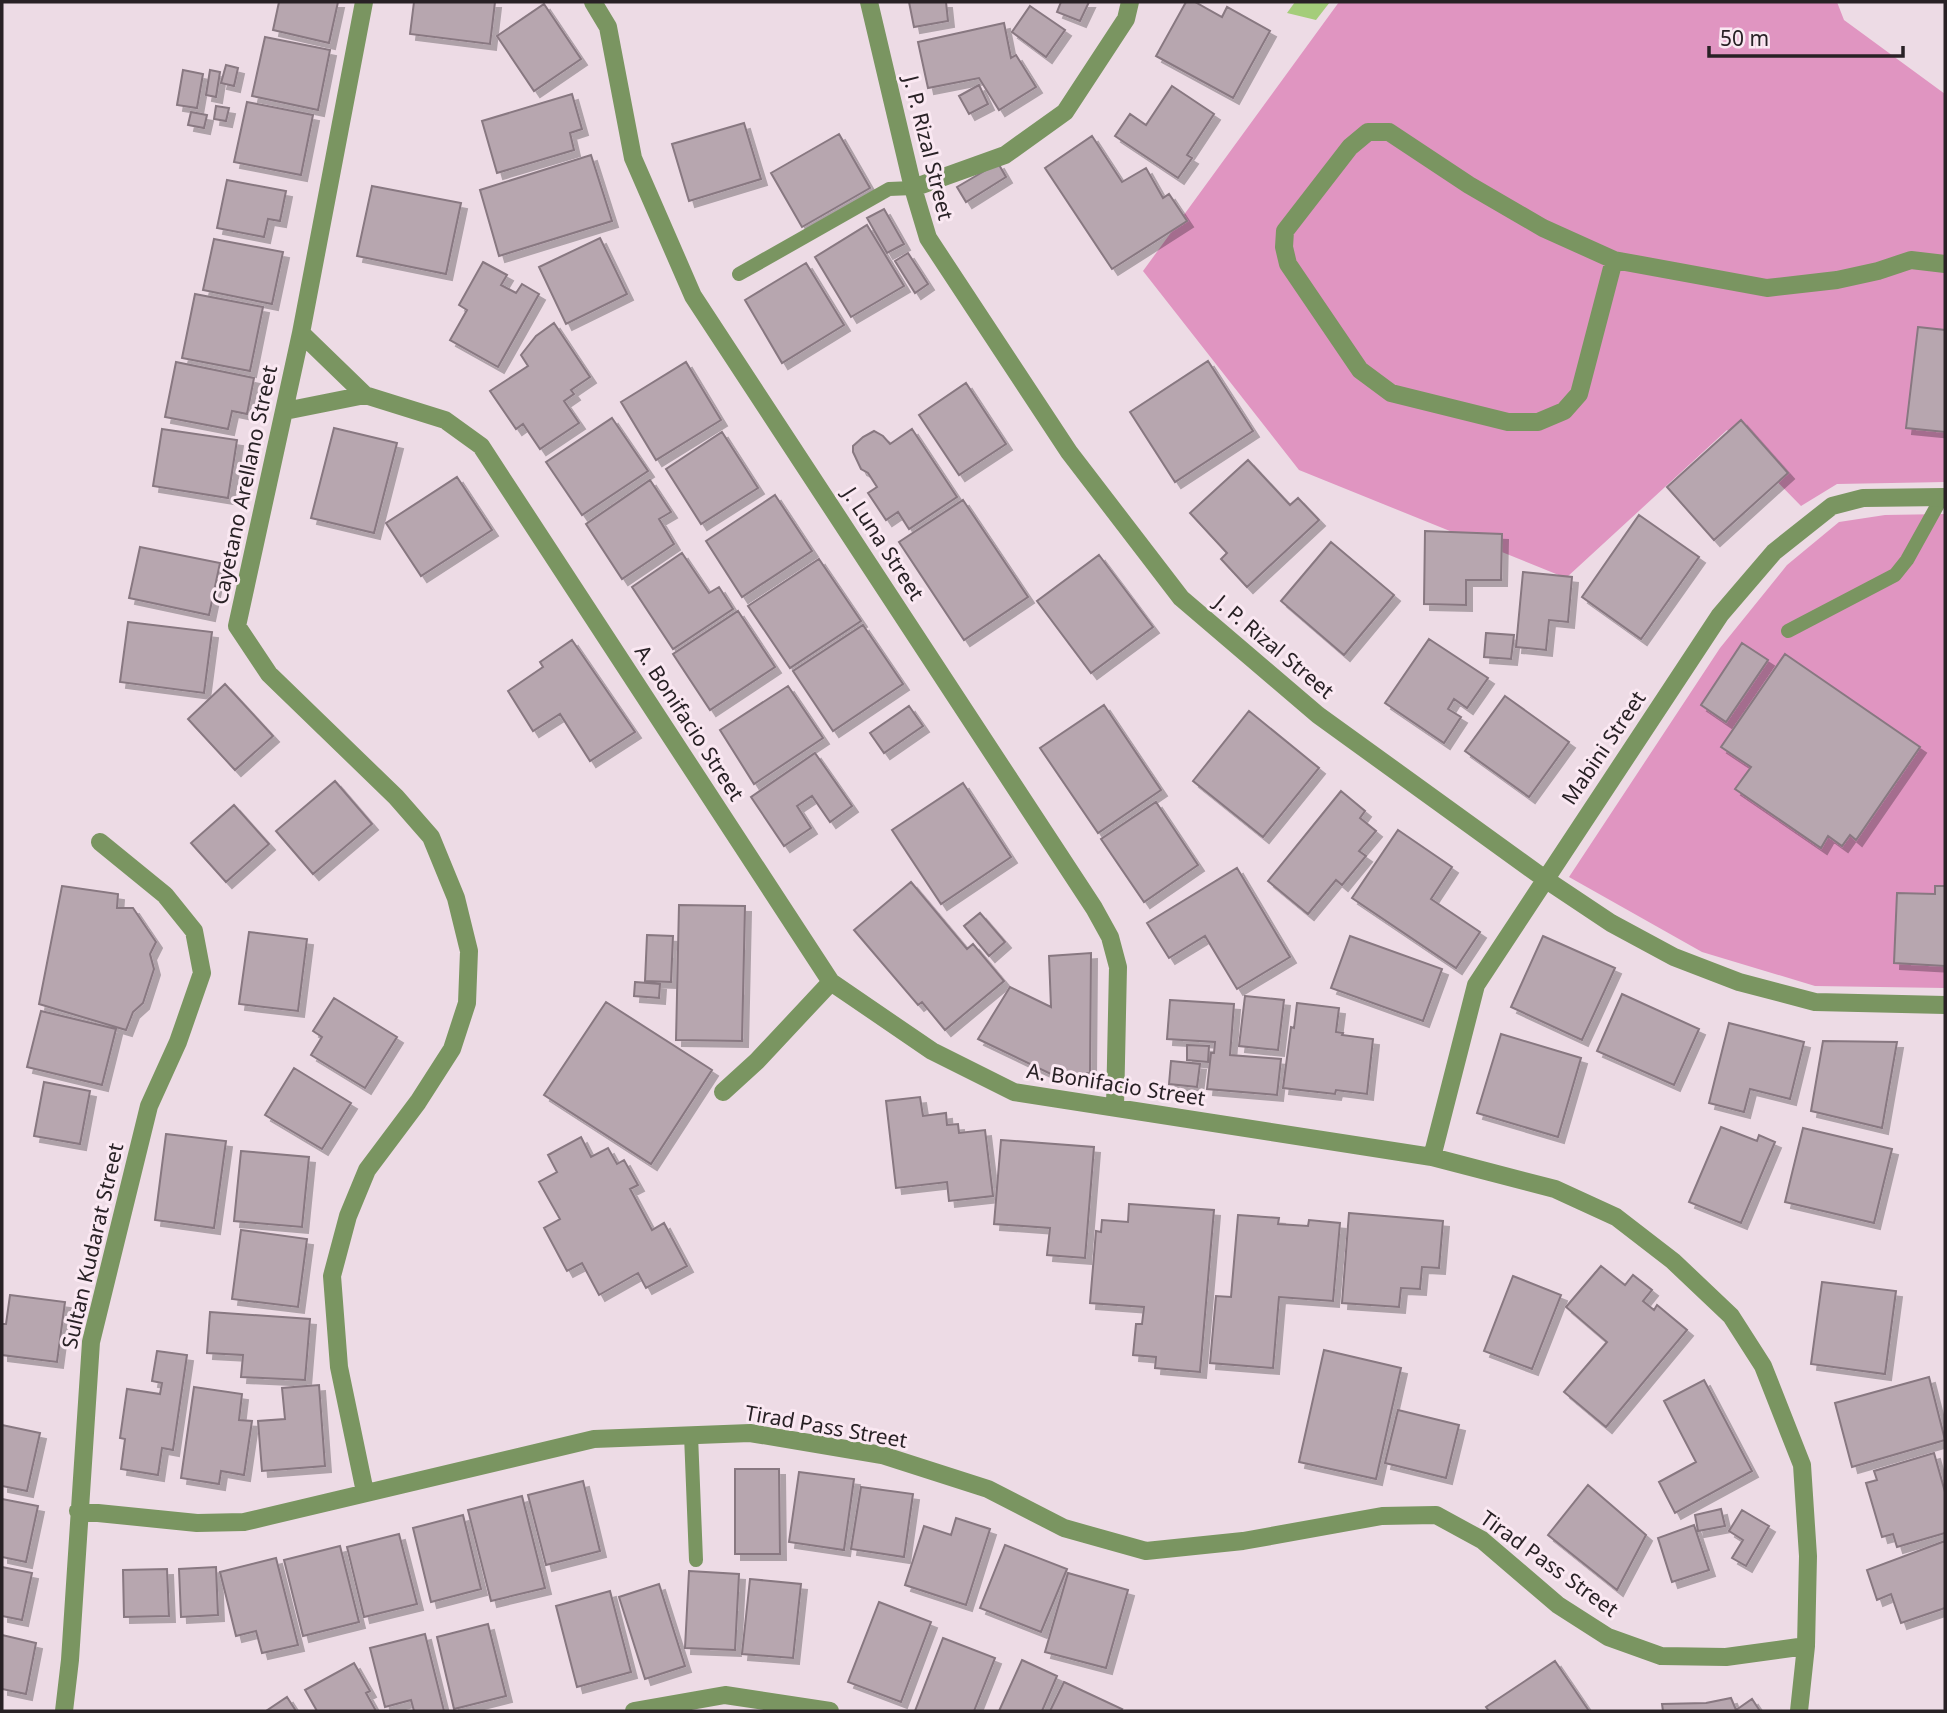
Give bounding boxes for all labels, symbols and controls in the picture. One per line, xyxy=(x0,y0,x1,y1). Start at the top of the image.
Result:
scale bar xyxy=(1709,14,1903,58)
text: 50 m xyxy=(1720,24,1769,52)
street label: J. P. Rizal Street xyxy=(897,71,960,223)
street label: Cayetano Arellano Street xyxy=(205,362,283,607)
street label: J. Luna Street xyxy=(836,480,931,606)
street label: J. P. Rizal Street xyxy=(1208,587,1340,705)
street label: A. Bonifacio Street xyxy=(629,639,751,806)
street label: Mabini Street xyxy=(1555,685,1652,810)
street label: A. Bonifacio Street xyxy=(1025,1056,1208,1112)
street label: Sultan Kudarat Street xyxy=(55,1140,129,1351)
street label: Tirad Pass Street xyxy=(743,1398,910,1454)
street label: Tirad Pass Street xyxy=(1475,1504,1625,1623)

